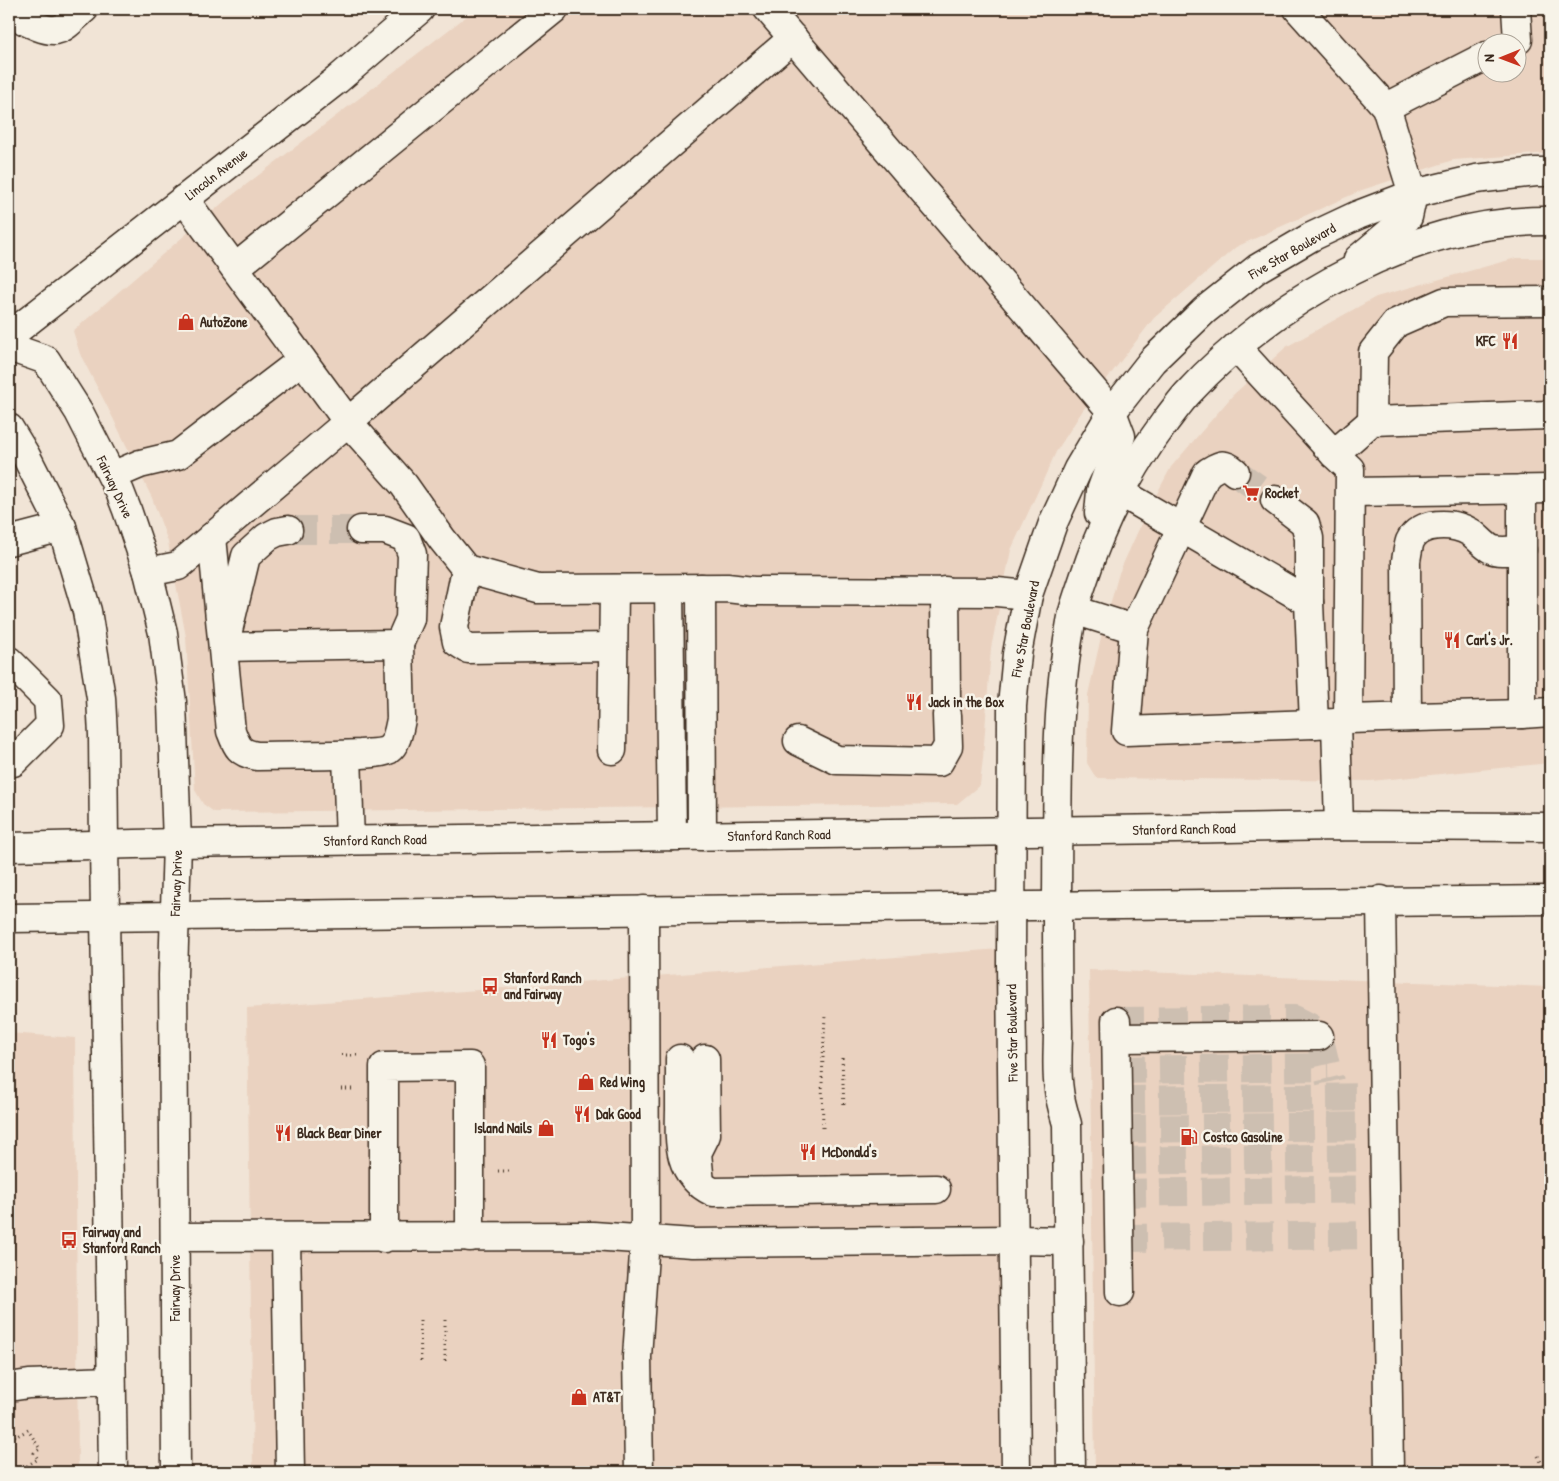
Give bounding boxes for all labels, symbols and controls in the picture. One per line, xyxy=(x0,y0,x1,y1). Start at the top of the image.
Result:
north arrow xyxy=(1476,32,1526,82)
text: N xyxy=(1479,54,1498,62)
street label: Lincoln Avenue xyxy=(180,143,251,204)
street label: Five Star Boulevard xyxy=(1244,218,1339,284)
shop icon: AutoZone xyxy=(176,312,196,332)
place label: AutoZone xyxy=(200,312,248,331)
place label: KFC xyxy=(1476,331,1496,350)
restaurant icon: KFC xyxy=(1500,331,1520,351)
street label: Fairway Drive xyxy=(91,452,138,522)
supermarket icon: Rocket xyxy=(1241,483,1261,503)
place label: Rocket xyxy=(1265,483,1300,502)
street label: Five Star Boulevard xyxy=(1006,579,1043,680)
restaurant icon: Carl's Jr. xyxy=(1442,630,1462,650)
place label: Carl's Jr. xyxy=(1466,630,1513,649)
restaurant icon: Jack in the Box xyxy=(904,692,924,712)
place label: Jack in the Box xyxy=(928,692,1004,711)
street label: Stanford Ranch Road xyxy=(1132,818,1236,839)
street label: Stanford Ranch Road xyxy=(727,824,831,845)
street label: Stanford Ranch Road xyxy=(323,829,427,850)
street label: Fairway Drive xyxy=(165,849,187,918)
place label: Stanford Ranch and Fairway xyxy=(504,968,581,1005)
bus stop icon: Stanford Ranch and Fairway xyxy=(480,976,500,996)
street label: Five Star Boulevard xyxy=(1001,983,1022,1083)
restaurant icon: Togo's xyxy=(539,1030,559,1050)
place label: Togo's xyxy=(562,1030,595,1051)
shop icon: Red Wing xyxy=(576,1072,596,1092)
place label: Red Wing xyxy=(600,1072,645,1093)
restaurant icon: Dak Good xyxy=(572,1104,592,1124)
place label: Dak Good xyxy=(596,1104,641,1123)
place label: Island Nails xyxy=(474,1118,533,1137)
shop icon: Island Nails xyxy=(536,1118,556,1138)
restaurant icon: Black Bear Diner xyxy=(273,1123,293,1143)
place label: Black Bear Diner xyxy=(297,1123,382,1142)
fuel station icon: Costco Gasoline xyxy=(1179,1127,1199,1147)
place label: Costco Gasoline xyxy=(1203,1127,1283,1146)
restaurant icon: McDonald's xyxy=(798,1142,818,1162)
place label: McDonald's xyxy=(822,1142,877,1161)
place label: Fairway and Stanford Ranch xyxy=(82,1222,160,1257)
bus stop icon: Fairway and Stanford Ranch xyxy=(59,1230,79,1250)
street label: Fairway Drive xyxy=(165,1254,185,1322)
shop icon: AT&T xyxy=(569,1387,589,1407)
place label: AT&T xyxy=(593,1387,621,1406)

